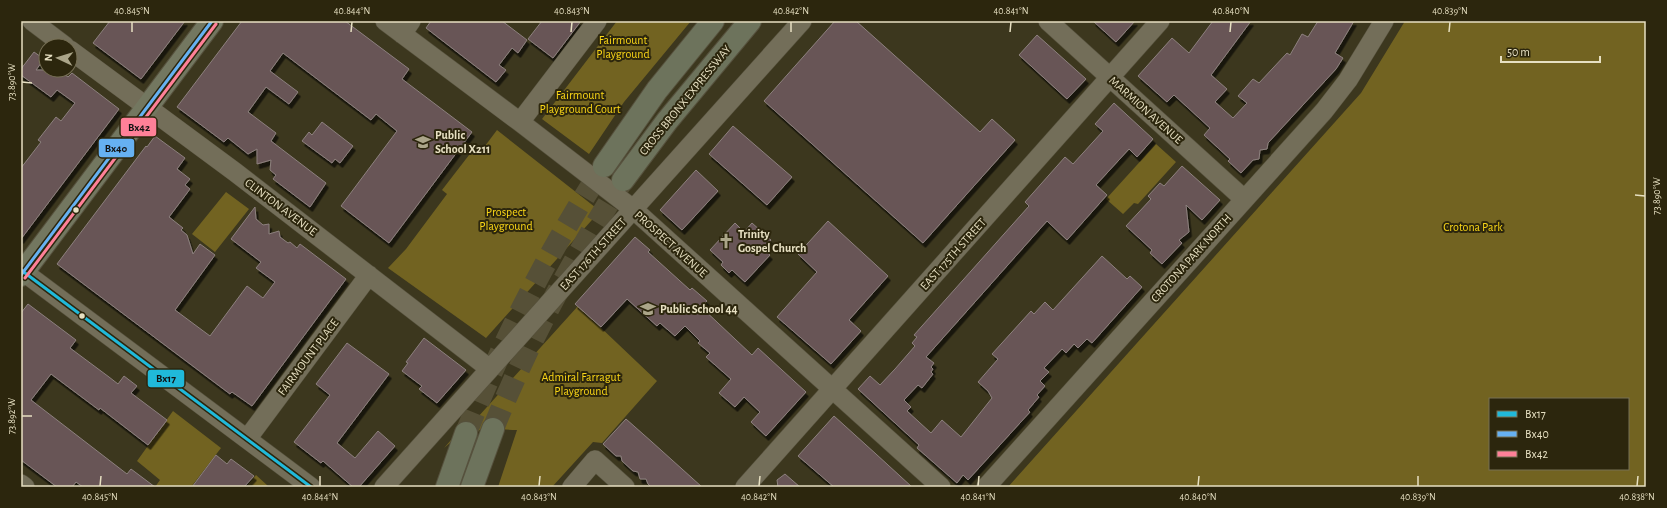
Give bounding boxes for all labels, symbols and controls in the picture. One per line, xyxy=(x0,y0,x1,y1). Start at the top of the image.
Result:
text: 40.845°N xyxy=(114,6,150,16)
text: 40.844°N xyxy=(334,6,370,16)
text: 40.843°N xyxy=(554,6,590,16)
text: 40.842°N xyxy=(773,6,809,16)
text: 40.841°N xyxy=(993,6,1029,16)
text: 40.840°N xyxy=(1213,6,1249,16)
text: 40.839°N xyxy=(1432,6,1468,16)
park label: Fairmount Playground xyxy=(596,34,650,61)
north arrow xyxy=(38,38,78,78)
scale bar xyxy=(1501,38,1600,64)
street label: CROSS BRONX EXPRESSWAY xyxy=(637,42,733,157)
text: 50 m xyxy=(1507,46,1530,58)
text: N xyxy=(43,53,54,62)
text: 73.890°W xyxy=(7,63,17,101)
street label: MARMION AVENUE xyxy=(1107,74,1185,146)
park label: Fairmount Playground Court xyxy=(539,89,621,116)
line badge: Bx42 xyxy=(120,117,157,137)
text: Bx42 xyxy=(128,122,150,133)
place label: Public School X211 xyxy=(435,129,490,155)
school or university icon: Public School X211 xyxy=(414,133,432,151)
line badge: Bx40 xyxy=(98,138,135,158)
text: Bx40 xyxy=(105,143,128,154)
street label: CLINTON AVENUE xyxy=(243,176,319,238)
text: 73.890°W xyxy=(1652,177,1662,215)
unlabelled marker xyxy=(71,205,81,215)
park label: Prospect Playground xyxy=(479,206,533,233)
street label: PROSPECT AVENUE xyxy=(633,209,710,280)
street label: CROTONA PARK NORTH xyxy=(1148,212,1234,304)
street label: EAST 176TH STREET xyxy=(558,216,628,292)
street label: EAST 175TH STREET xyxy=(918,216,988,292)
park label: Crotona Park xyxy=(1443,221,1503,233)
place label: Trinity Gospel Church xyxy=(738,228,806,254)
church icon: Trinity Gospel Church xyxy=(717,232,735,250)
school or university icon: Public School 44 xyxy=(639,300,657,318)
place label: Public School 44 xyxy=(660,303,737,315)
unlabelled marker xyxy=(77,311,87,321)
street label: FAIRMOUNT PLACE xyxy=(275,316,341,397)
line badge: Bx17 xyxy=(147,369,185,388)
park label: Admiral Farragut Playground xyxy=(542,371,621,398)
text: Bx17 xyxy=(156,373,176,384)
text: 73.892°W xyxy=(7,398,17,434)
legend xyxy=(1489,398,1629,470)
text: Bx17 xyxy=(1525,408,1546,420)
text: Bx40 xyxy=(1525,428,1549,440)
text: Bx42 xyxy=(1525,448,1548,460)
text: 40.845°N xyxy=(82,492,118,502)
text: 40.844°N xyxy=(302,492,338,502)
text: 40.843°N xyxy=(521,492,557,502)
text: 40.842°N xyxy=(741,492,777,502)
text: 40.841°N xyxy=(960,492,996,502)
text: 40.840°N xyxy=(1180,492,1216,502)
text: 40.839°N xyxy=(1400,492,1436,502)
text: 40.838°N xyxy=(1619,492,1655,502)

